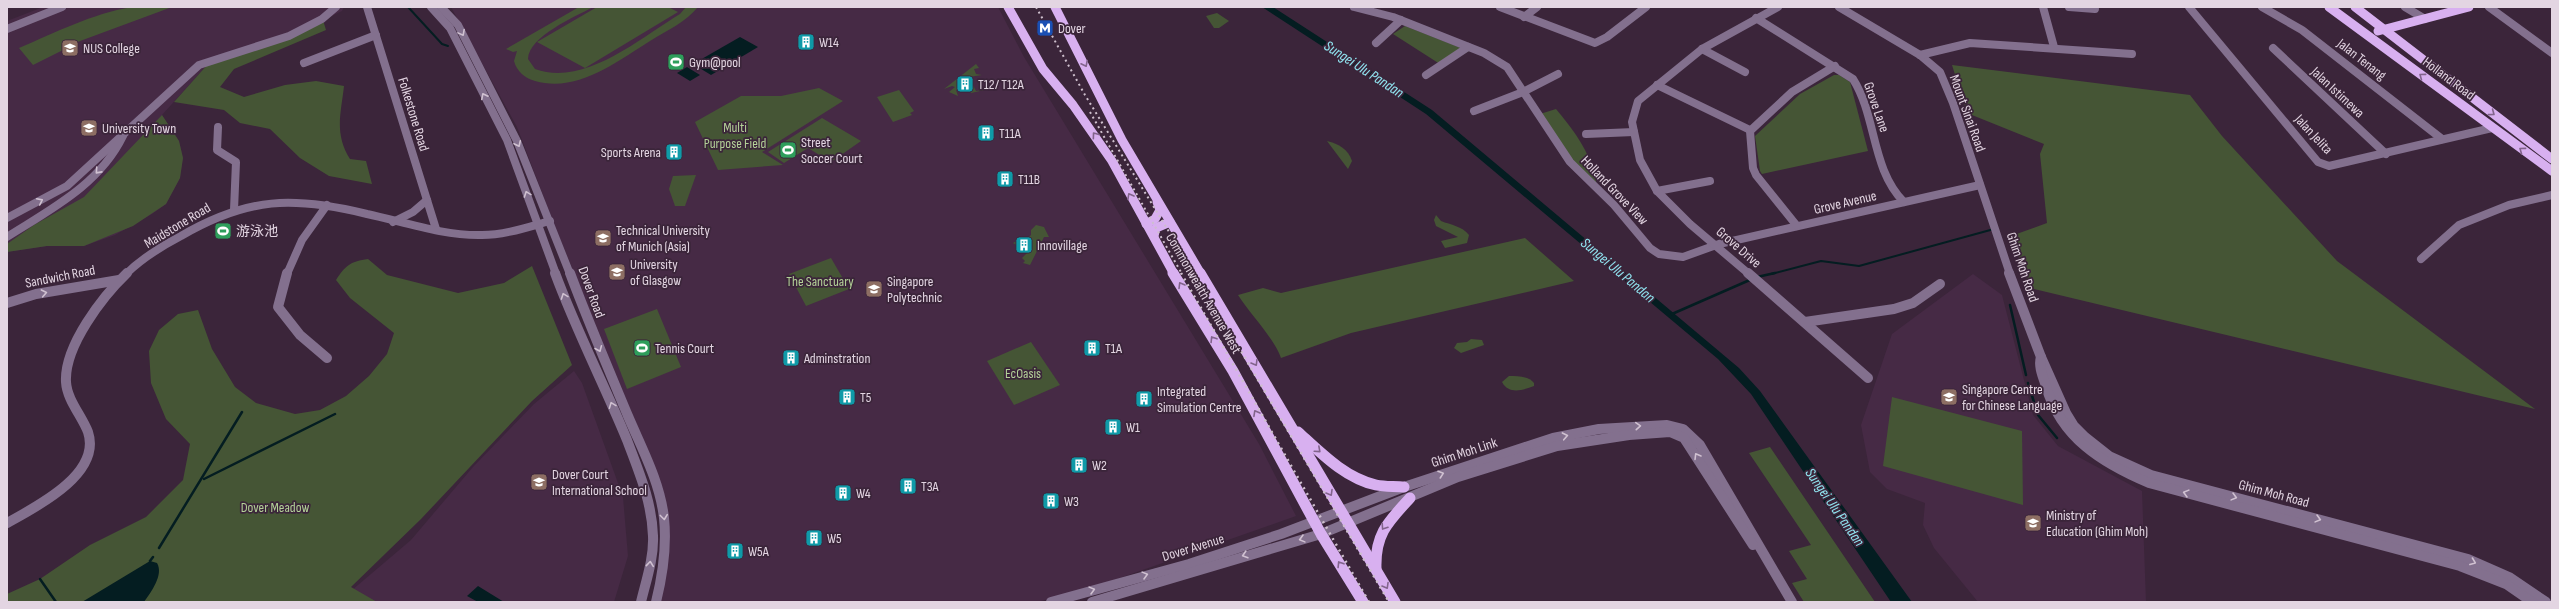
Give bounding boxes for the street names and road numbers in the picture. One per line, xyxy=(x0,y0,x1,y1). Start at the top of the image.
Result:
street label: Jalan Tenang xyxy=(2333,34,2390,84)
street label: Holland Road xyxy=(2419,53,2478,104)
street label: Jalan Istimewa xyxy=(2307,63,2368,121)
street label: Mount Sinai Road xyxy=(1946,72,1989,154)
street label: Folkestone Road xyxy=(394,75,433,153)
street label: Grove Lane xyxy=(1860,80,1893,134)
street label: Jalan Jelita xyxy=(2290,110,2336,158)
street label: Holland Grove View xyxy=(1577,152,1652,229)
street label: Grove Avenue xyxy=(1812,187,1878,218)
street label: Maidstone Road xyxy=(141,199,214,252)
street label: Grove Drive xyxy=(1713,223,1765,272)
street label: Commonwealth Avenue West xyxy=(1162,230,1245,357)
street label: Ghim Moh Road xyxy=(2003,230,2042,304)
street label: Sandwich Road xyxy=(24,261,97,292)
street label: Dover Road xyxy=(574,264,609,320)
street label: Ghim Moh Link xyxy=(1429,434,1500,471)
street label: Ghim Moh Road xyxy=(2237,476,2311,511)
street label: Dover Avenue xyxy=(1160,530,1226,565)

